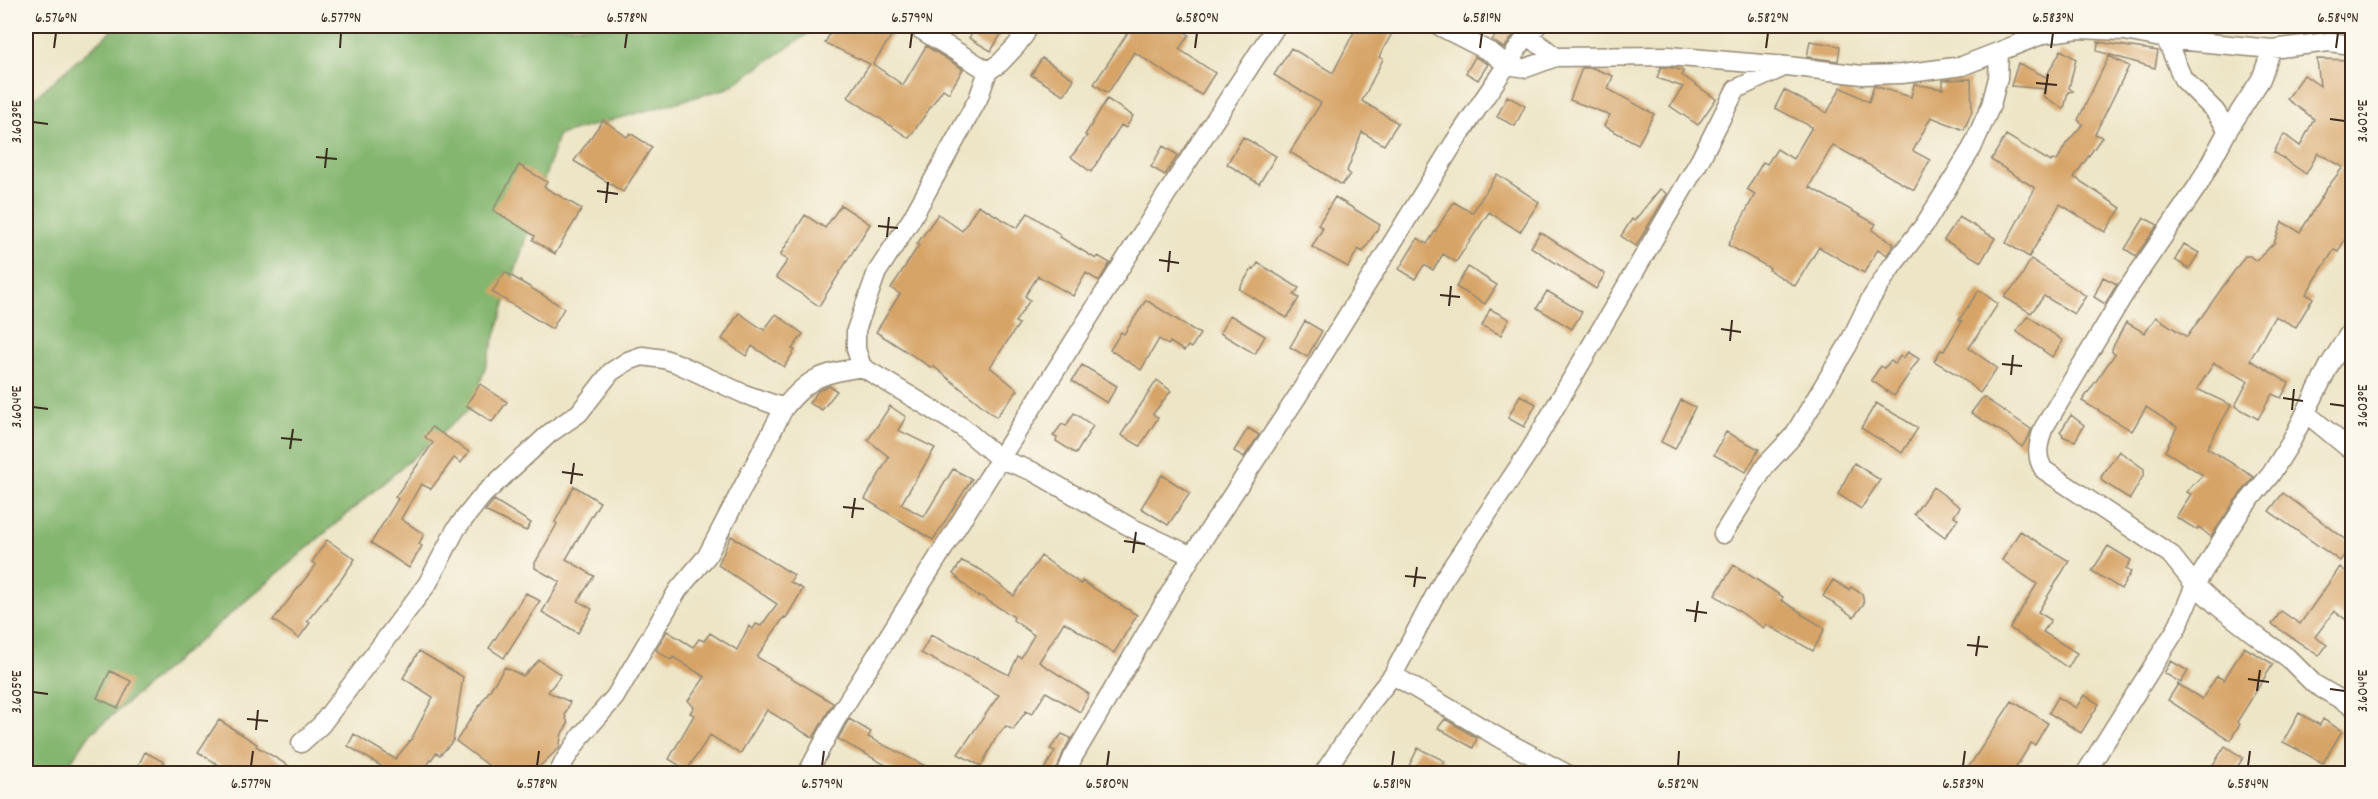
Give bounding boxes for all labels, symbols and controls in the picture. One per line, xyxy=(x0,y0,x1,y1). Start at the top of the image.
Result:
text: 6.576°N xyxy=(35,8,77,30)
text: 6.577°N xyxy=(321,8,361,30)
text: 6.578°N xyxy=(607,8,647,30)
text: 6.579°N xyxy=(891,8,933,30)
text: 6.580°N xyxy=(1175,8,1219,30)
text: 6.581°N xyxy=(1463,8,1501,30)
text: 6.582°N xyxy=(1747,8,1789,30)
text: 6.583°N xyxy=(2032,8,2074,30)
text: 6.584°N xyxy=(2317,8,2359,30)
text: 3.602°E xyxy=(2353,99,2375,142)
text: 3.603°E xyxy=(7,100,29,143)
text: 3.603°E xyxy=(2353,384,2375,427)
text: 3.604°E xyxy=(7,386,29,428)
text: 3.605°E xyxy=(7,670,29,714)
text: 3.604°E xyxy=(2353,670,2375,712)
text: 6.577°N xyxy=(231,774,271,796)
text: 6.578°N xyxy=(517,774,557,796)
text: 6.579°N xyxy=(801,774,843,796)
text: 6.580°N xyxy=(1085,774,1129,796)
text: 6.581°N xyxy=(1373,774,1411,796)
text: 6.582°N xyxy=(1657,774,1699,796)
text: 6.583°N xyxy=(1942,774,1984,796)
text: 6.584°N xyxy=(2227,774,2269,796)

